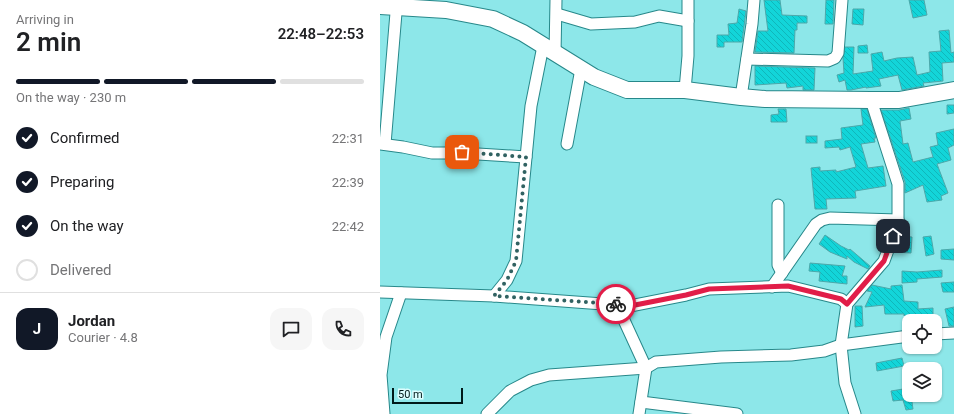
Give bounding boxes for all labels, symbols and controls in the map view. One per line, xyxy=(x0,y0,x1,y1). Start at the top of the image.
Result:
text: Arriving in xyxy=(16,12,74,27)
text: 22:48–22:53 xyxy=(278,25,364,43)
text: 2 min xyxy=(16,27,81,57)
text: On the way · 230 m xyxy=(16,90,126,105)
icon: check xyxy=(16,127,38,149)
text: Confirmed xyxy=(50,129,120,147)
text: 22:31 xyxy=(332,131,364,146)
pin xyxy=(445,135,479,169)
icon: bag xyxy=(451,141,473,163)
icon: check xyxy=(16,171,38,193)
text: Preparing xyxy=(50,173,114,191)
text: 22:39 xyxy=(332,175,364,190)
icon: check xyxy=(16,215,38,237)
text: On the way xyxy=(50,217,124,235)
text: 22:42 xyxy=(332,219,364,234)
pin xyxy=(876,219,910,253)
icon: home xyxy=(882,225,904,247)
text: Delivered xyxy=(50,261,112,279)
courier xyxy=(596,284,636,324)
icon: bike xyxy=(605,293,627,315)
button: chat xyxy=(270,308,312,350)
button: phone xyxy=(322,308,364,350)
text: Jordan xyxy=(68,312,115,330)
map controls xyxy=(902,314,942,402)
button: locate xyxy=(902,314,942,354)
text: J xyxy=(33,320,41,338)
text: Courier · 4.8 xyxy=(68,330,138,345)
button: layers xyxy=(902,362,942,402)
scale bar xyxy=(392,386,463,405)
text: 50 m xyxy=(398,388,423,401)

